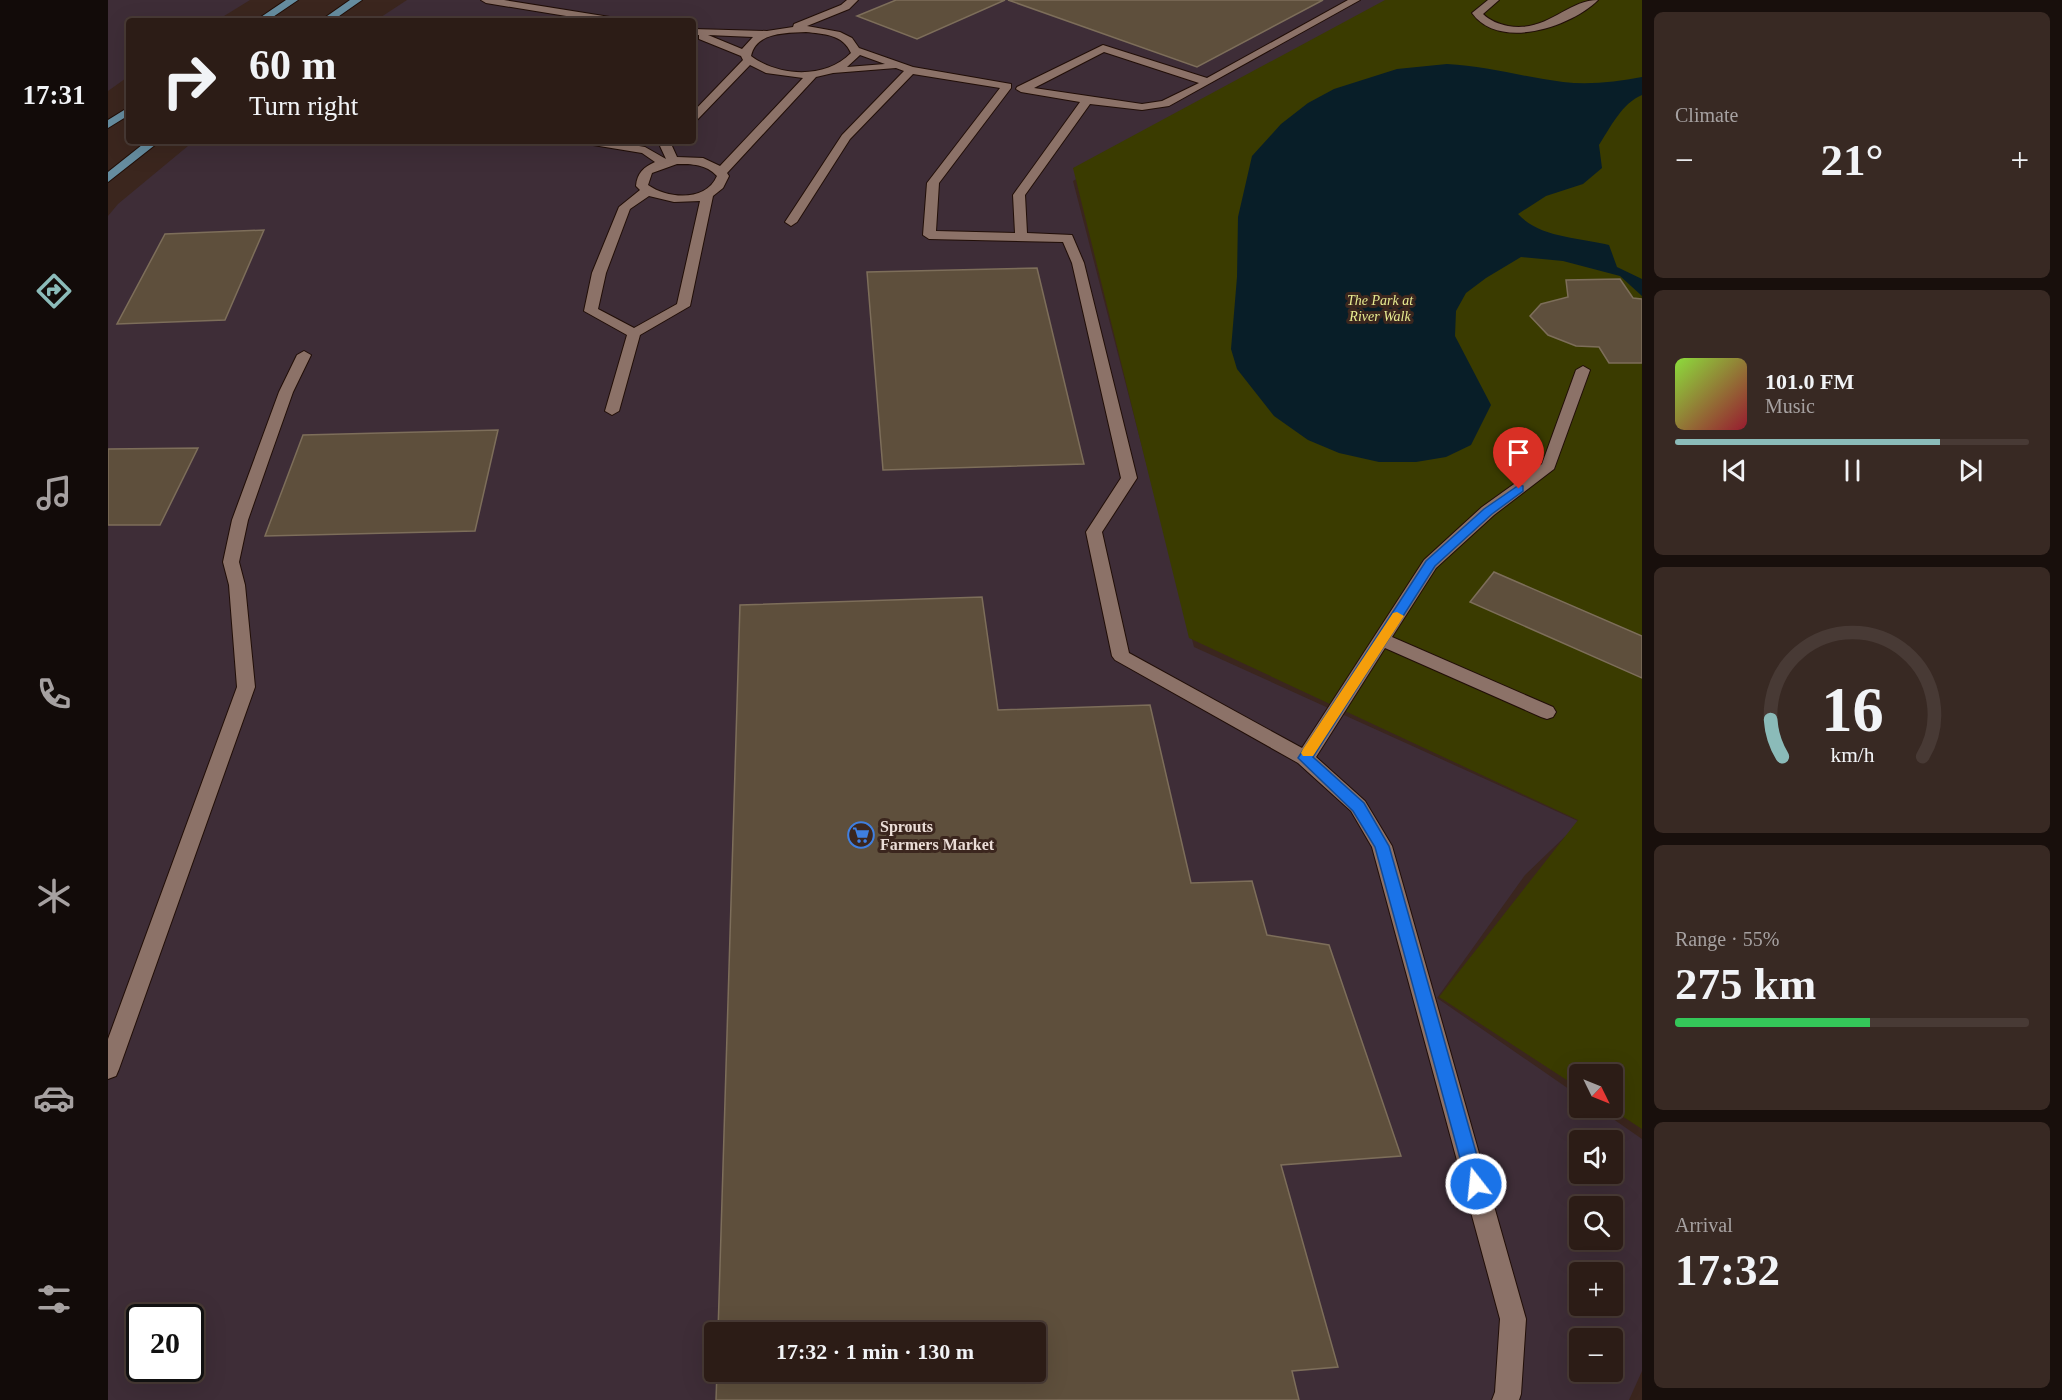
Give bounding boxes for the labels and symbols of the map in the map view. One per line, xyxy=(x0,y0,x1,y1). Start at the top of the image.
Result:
park label: The Park at River Walk xyxy=(1347,293,1414,324)
pin xyxy=(1493,427,1544,489)
place label: Sprouts Farmers Market xyxy=(880,818,995,853)
supermarket icon: Sprouts Farmers Market xyxy=(846,820,876,850)
north arrow xyxy=(1569,1064,1623,1118)
position arrow xyxy=(1444,1152,1508,1216)
speed limit sign: 20 xyxy=(126,1304,204,1382)

